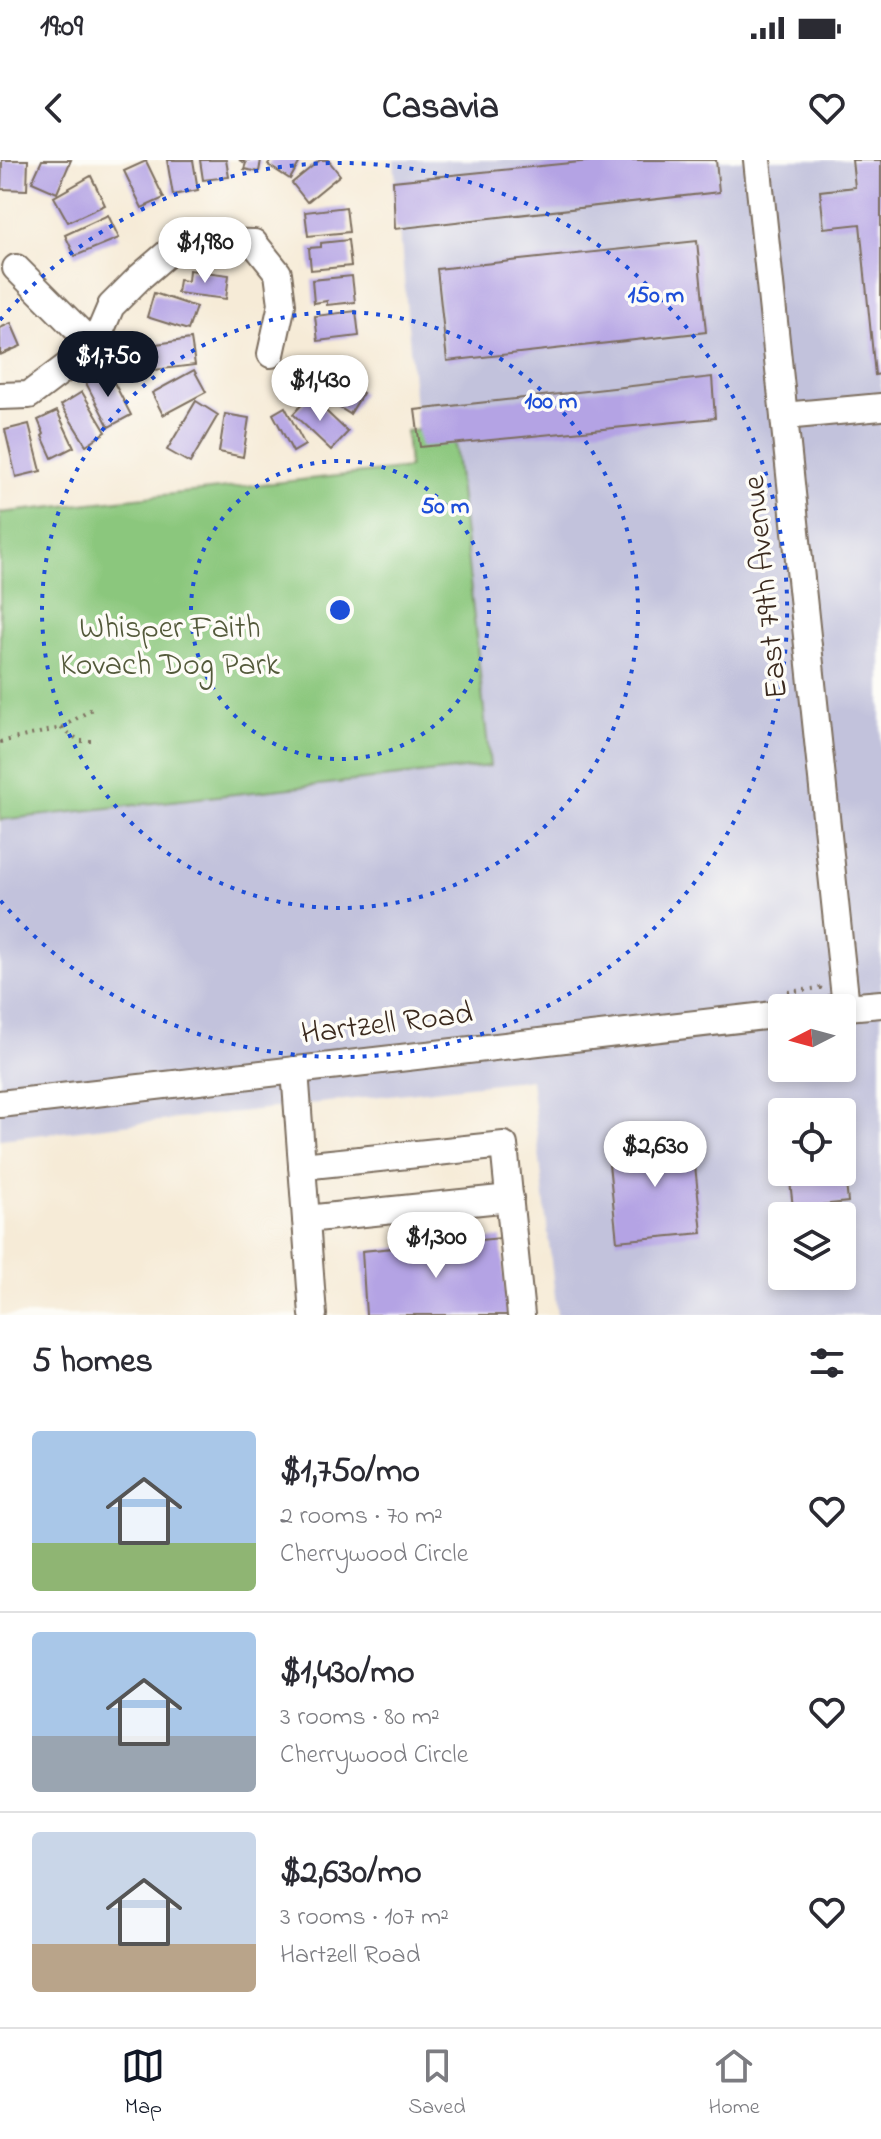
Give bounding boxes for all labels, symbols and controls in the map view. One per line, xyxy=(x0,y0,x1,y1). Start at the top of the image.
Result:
text: 19:09 xyxy=(40,6,83,50)
text: Casavia xyxy=(382,82,499,135)
icon: back xyxy=(32,86,76,130)
icon: heart xyxy=(805,86,849,130)
pin: $1,980 xyxy=(140,217,270,285)
text: $1,980 xyxy=(176,224,234,262)
text: 150 m xyxy=(628,279,685,314)
pin: $1,750 xyxy=(43,331,173,399)
text: $1,750 xyxy=(75,338,141,376)
pin: $1,430 xyxy=(255,355,385,423)
text: $1,430 xyxy=(289,362,351,400)
text: 100 m xyxy=(525,385,578,420)
street label: East 79th Avenue xyxy=(732,472,802,701)
text: 50 m xyxy=(421,490,470,525)
centre of rings xyxy=(326,596,354,624)
park label: Whisper Faith Kovach Dog Park xyxy=(60,606,281,690)
street label: Hartzell Road xyxy=(298,991,476,1059)
north arrow xyxy=(768,994,856,1082)
map controls xyxy=(768,994,856,1290)
button: locate xyxy=(768,1098,856,1186)
pin: $2,630 xyxy=(590,1121,720,1189)
text: $2,630 xyxy=(622,1128,688,1166)
button: layers xyxy=(768,1202,856,1290)
pin: $1,300 xyxy=(371,1212,501,1280)
text: $1,300 xyxy=(405,1219,467,1257)
text: 5 homes xyxy=(32,1338,153,1388)
icon: filters xyxy=(805,1341,849,1385)
text: $1,750/mo xyxy=(280,1448,420,1498)
icon: home xyxy=(96,1463,192,1559)
icon: heart xyxy=(805,1489,849,1533)
text: 2 rooms · 70 m² xyxy=(280,1498,443,1536)
text: Cherrywood Circle xyxy=(280,1536,468,1574)
text: $1,430/mo xyxy=(280,1649,415,1699)
icon: home xyxy=(96,1664,192,1760)
icon: heart xyxy=(805,1690,849,1734)
text: 3 rooms · 80 m² xyxy=(280,1699,440,1737)
text: Cherrywood Circle xyxy=(280,1737,468,1775)
text: $2,630/mo xyxy=(280,1849,422,1899)
icon: home xyxy=(96,1864,192,1960)
icon: heart xyxy=(805,1890,849,1934)
text: 3 rooms · 107 m² xyxy=(280,1899,449,1937)
text: Hartzell Road xyxy=(280,1937,420,1975)
tab: Map xyxy=(121,2044,165,2124)
tab: Saved xyxy=(408,2044,466,2124)
tab: Home xyxy=(708,2044,760,2124)

